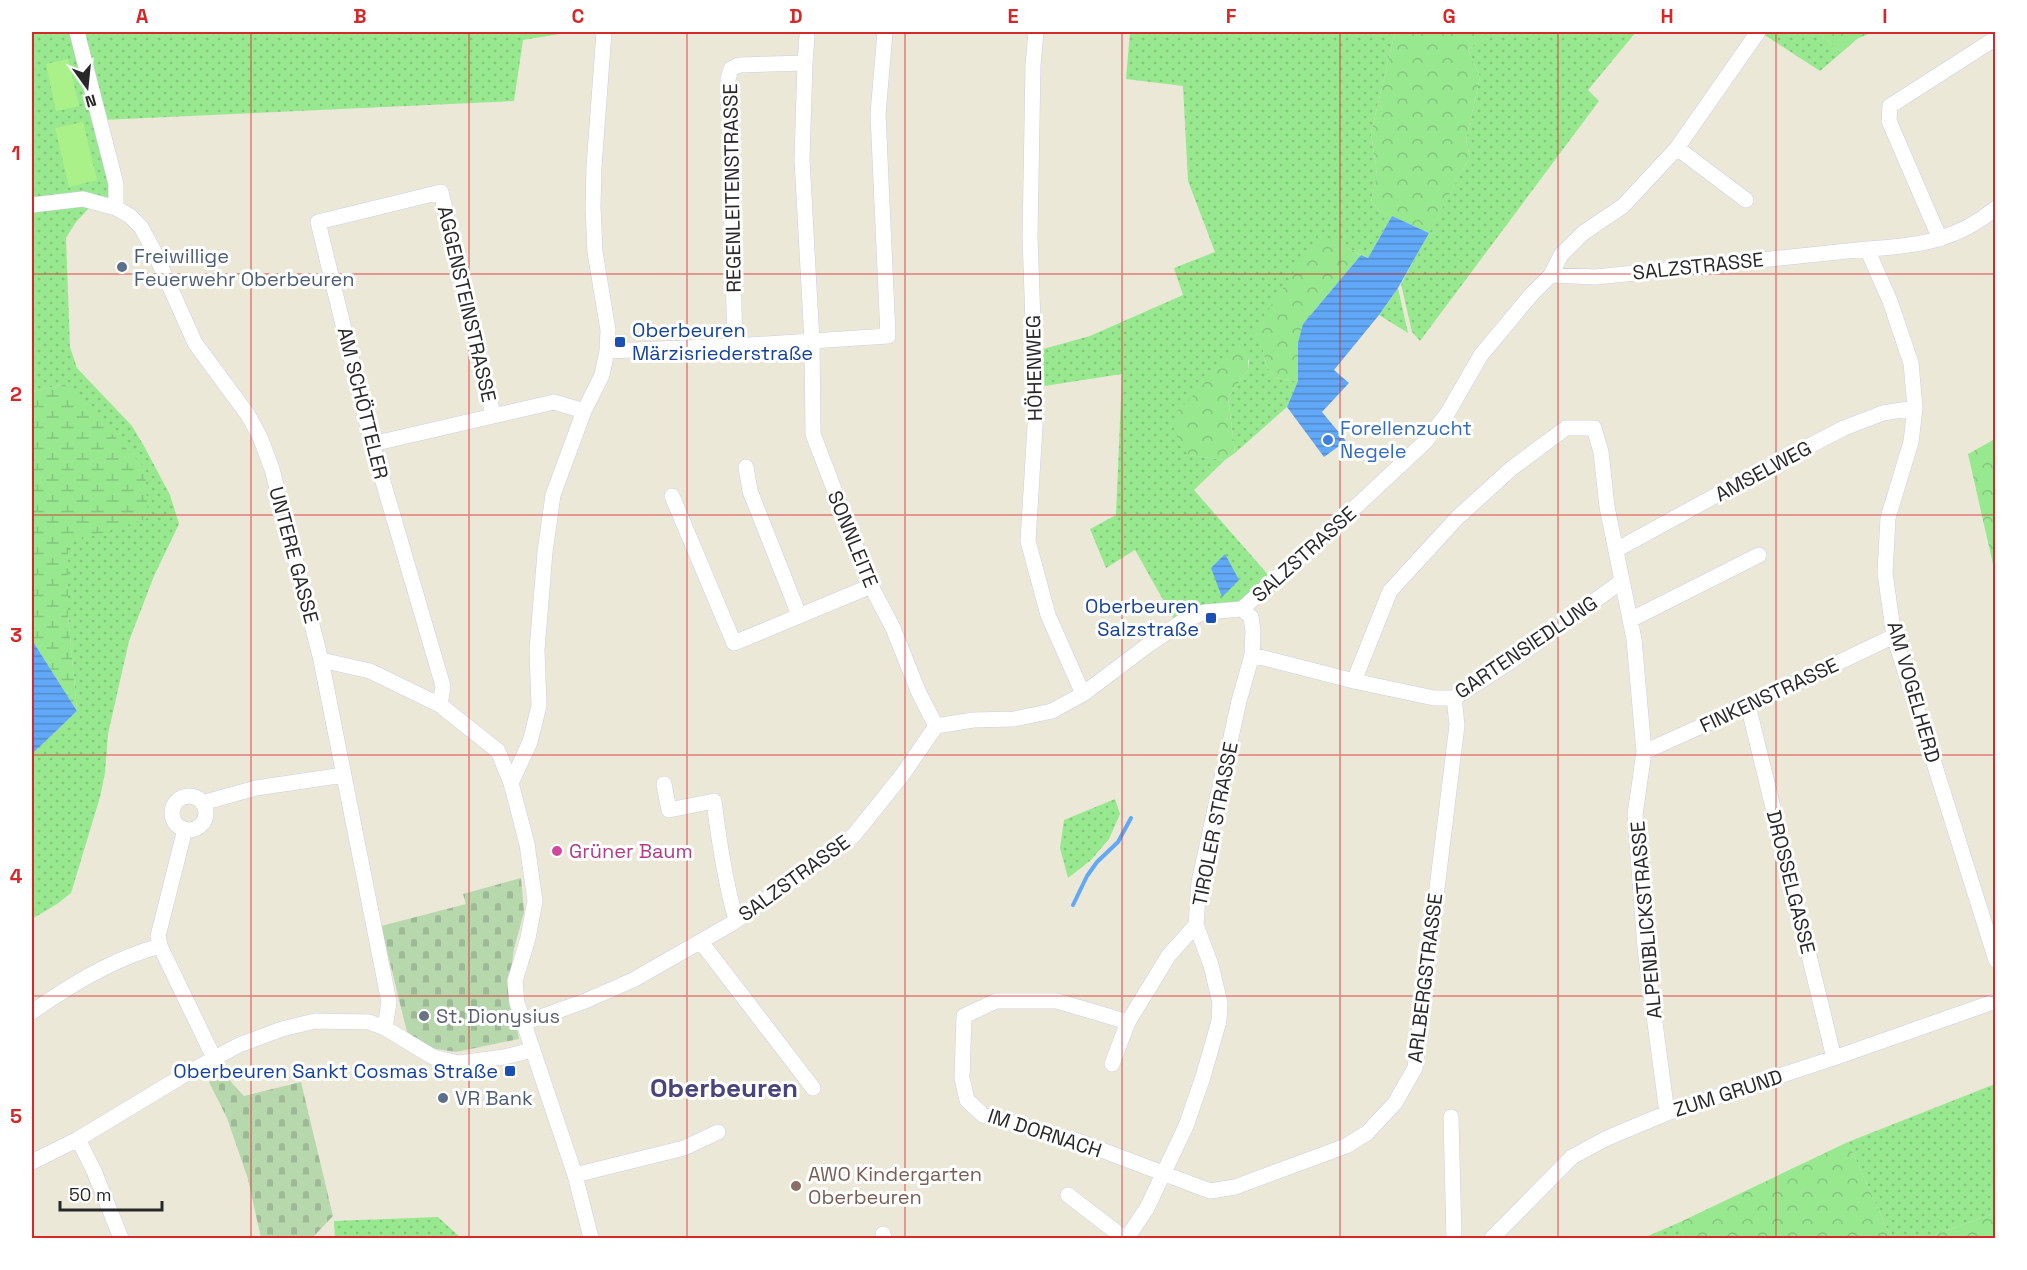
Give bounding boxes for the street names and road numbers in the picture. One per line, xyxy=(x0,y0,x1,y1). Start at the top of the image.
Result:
street label: REGENLEITENSTRASSE xyxy=(717,83,747,293)
street label: AGGENSTEINSTRASSE xyxy=(432,203,502,405)
street label: SALZSTRASSE xyxy=(1631,246,1765,286)
street label: HÖHENWEG xyxy=(1020,315,1048,421)
street label: AM SCHÖTTELER xyxy=(332,324,394,482)
street label: AMSELWEG xyxy=(1710,435,1816,507)
street label: UNTERE GASSE xyxy=(263,484,325,626)
street label: SONNLEITE xyxy=(822,487,884,591)
street label: SALZSTRASSE xyxy=(1246,500,1362,608)
street label: GARTENSIEDLUNG xyxy=(1450,590,1602,704)
street label: AM VOGELHERD xyxy=(1881,618,1947,766)
street label: FINKENSTRASSE xyxy=(1695,652,1843,738)
street label: TIROLER STRASSE xyxy=(1186,740,1244,908)
street label: DROSSELGASSE xyxy=(1761,807,1821,957)
street label: ALPENBLICKSTRASSE xyxy=(1624,820,1668,1020)
street label: SALZSTRASSE xyxy=(733,829,855,927)
street label: ARLBERGSTRASSE xyxy=(1402,892,1448,1064)
street label: ZUM GRUND xyxy=(1670,1063,1786,1123)
street label: IM DORNACH xyxy=(985,1102,1105,1164)

